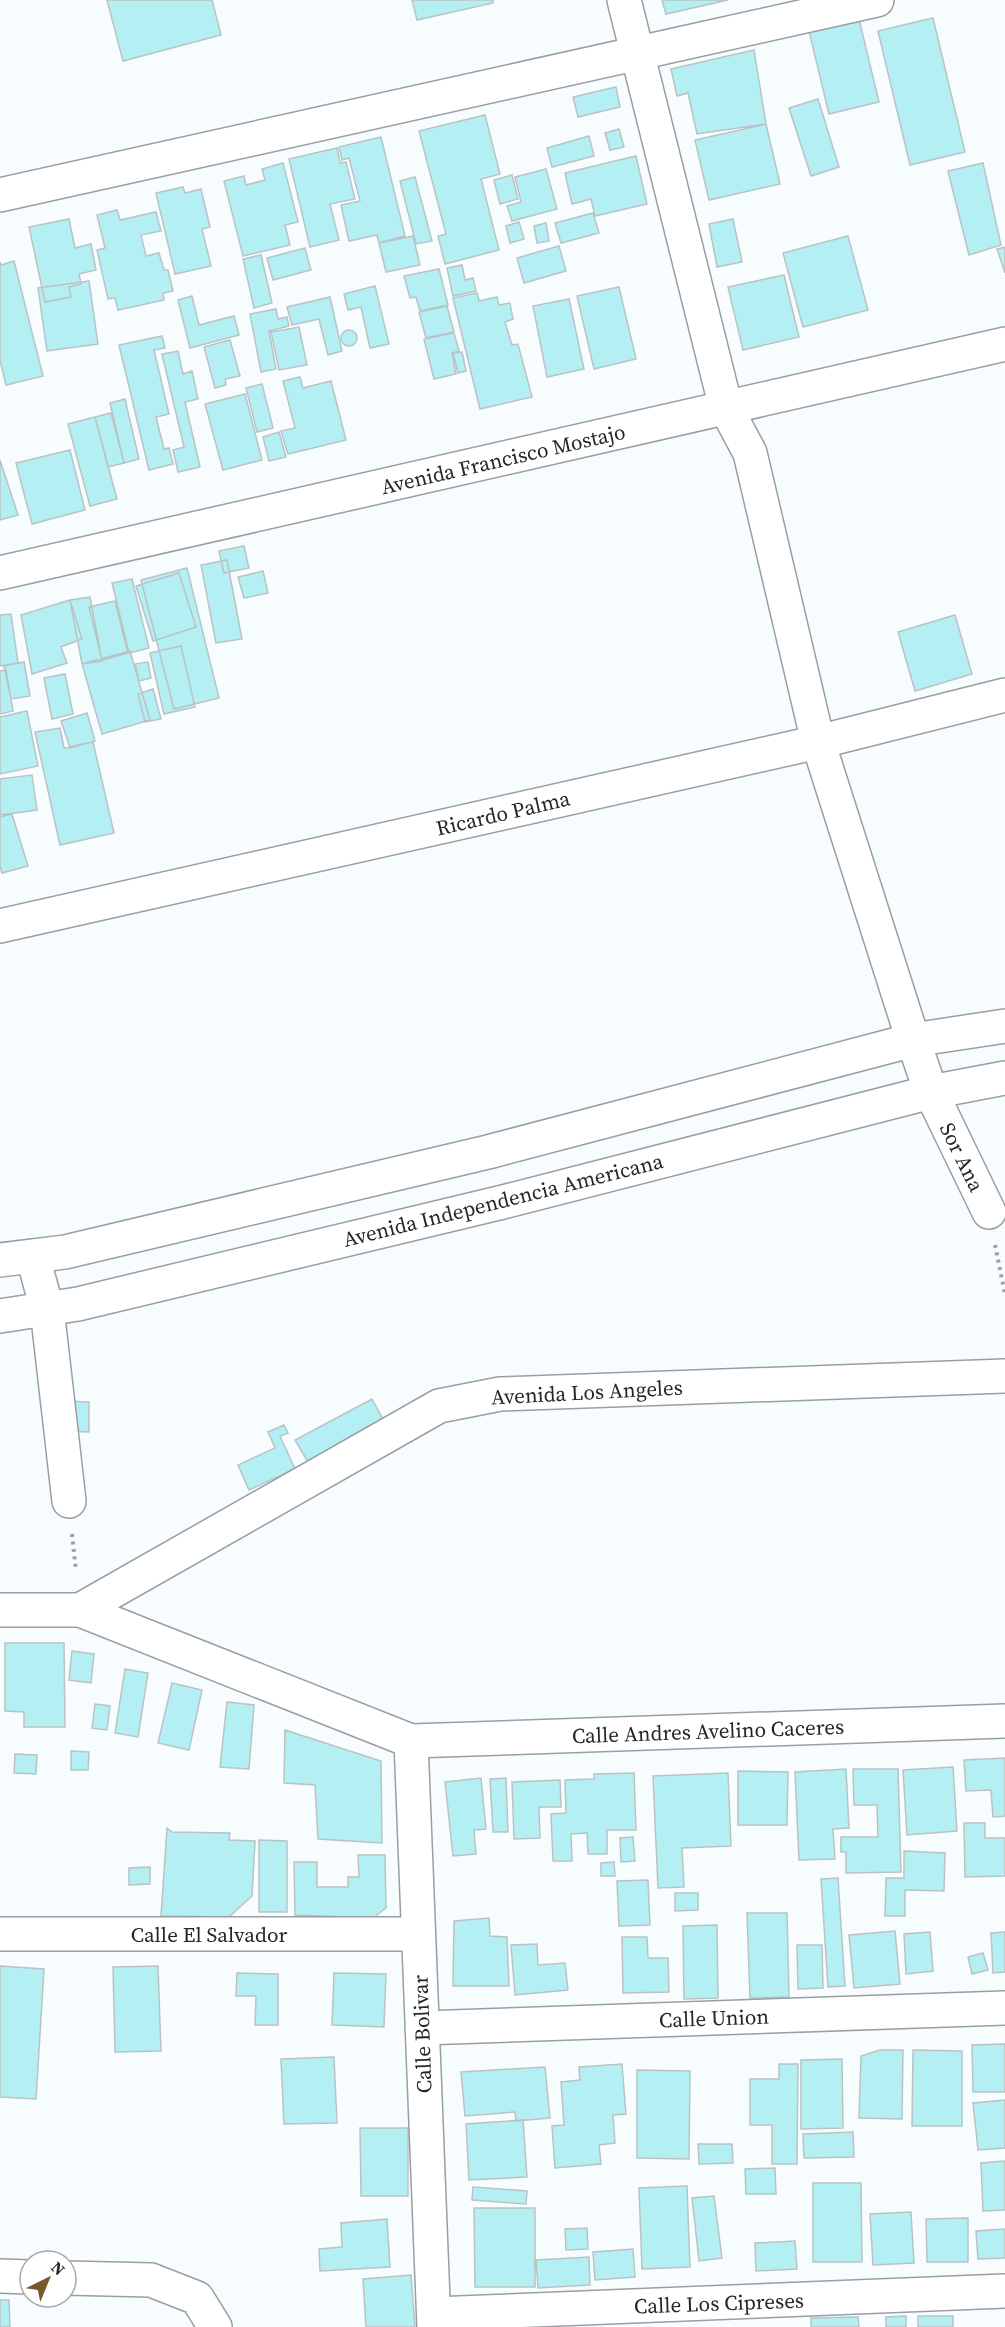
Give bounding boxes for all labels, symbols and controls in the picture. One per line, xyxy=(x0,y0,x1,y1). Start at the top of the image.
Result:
street label: Avenida Francisco Mostajo xyxy=(378,417,628,501)
street label: Ricardo Palma xyxy=(433,783,573,843)
street label: Sor Ana xyxy=(933,1118,991,1197)
street label: Avenida Independencia Americana xyxy=(340,1146,666,1254)
street label: Avenida Los Angeles xyxy=(490,1373,684,1411)
street label: Calle Andres Avelino Caceres xyxy=(571,1712,845,1750)
street label: Calle El Salvador xyxy=(131,1920,287,1949)
street label: Calle Bolivar xyxy=(405,1974,439,2094)
street label: Calle Union xyxy=(659,2002,770,2034)
north arrow xyxy=(18,2249,78,2309)
text: N xyxy=(46,2256,70,2280)
street label: Calle Los Cipreses xyxy=(634,2286,804,2320)

